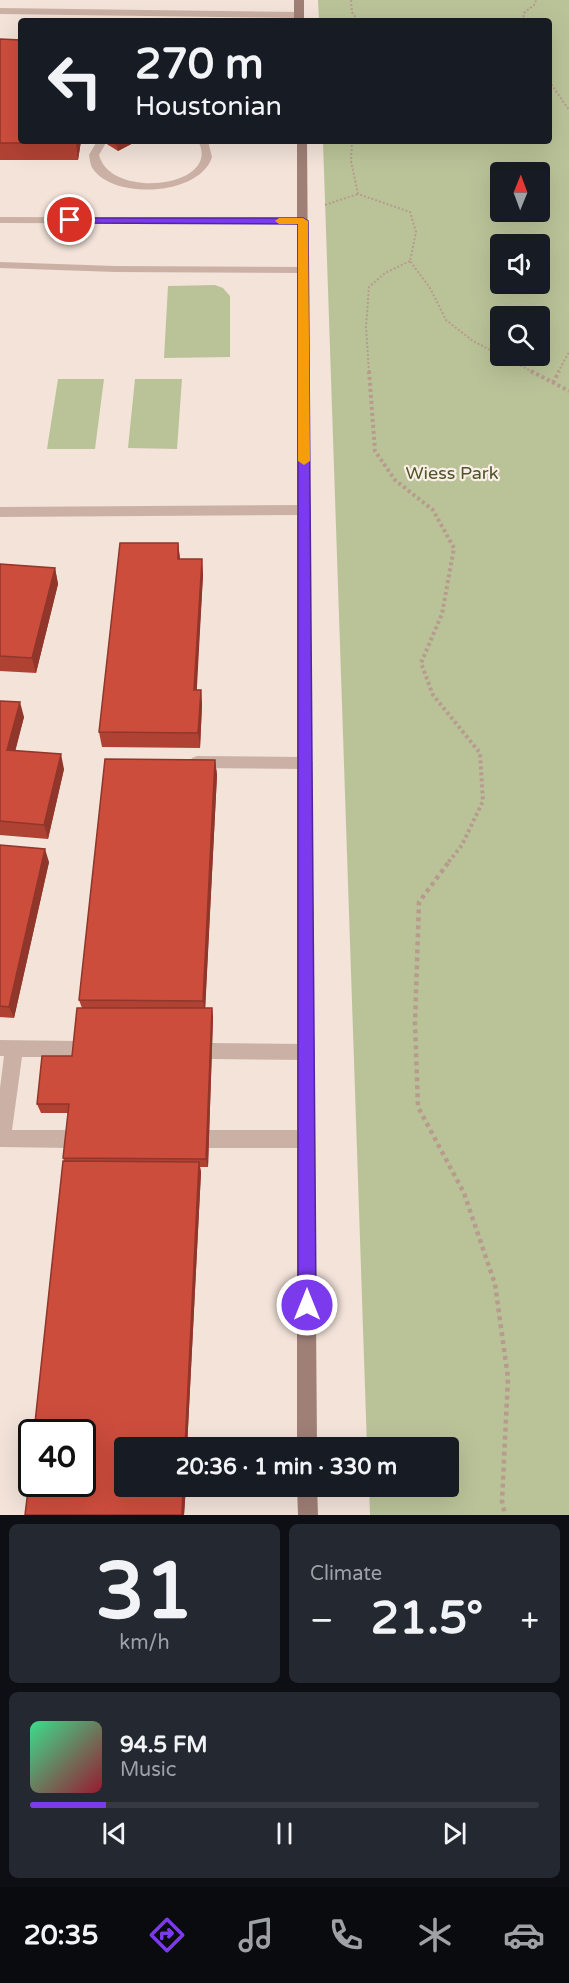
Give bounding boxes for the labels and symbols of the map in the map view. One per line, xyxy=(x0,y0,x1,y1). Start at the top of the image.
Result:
north arrow xyxy=(490,162,550,222)
pin xyxy=(44,194,95,245)
park label: Wiess Park xyxy=(405,462,499,484)
position arrow xyxy=(275,1273,339,1337)
speed limit sign: 40 xyxy=(18,1419,96,1497)

